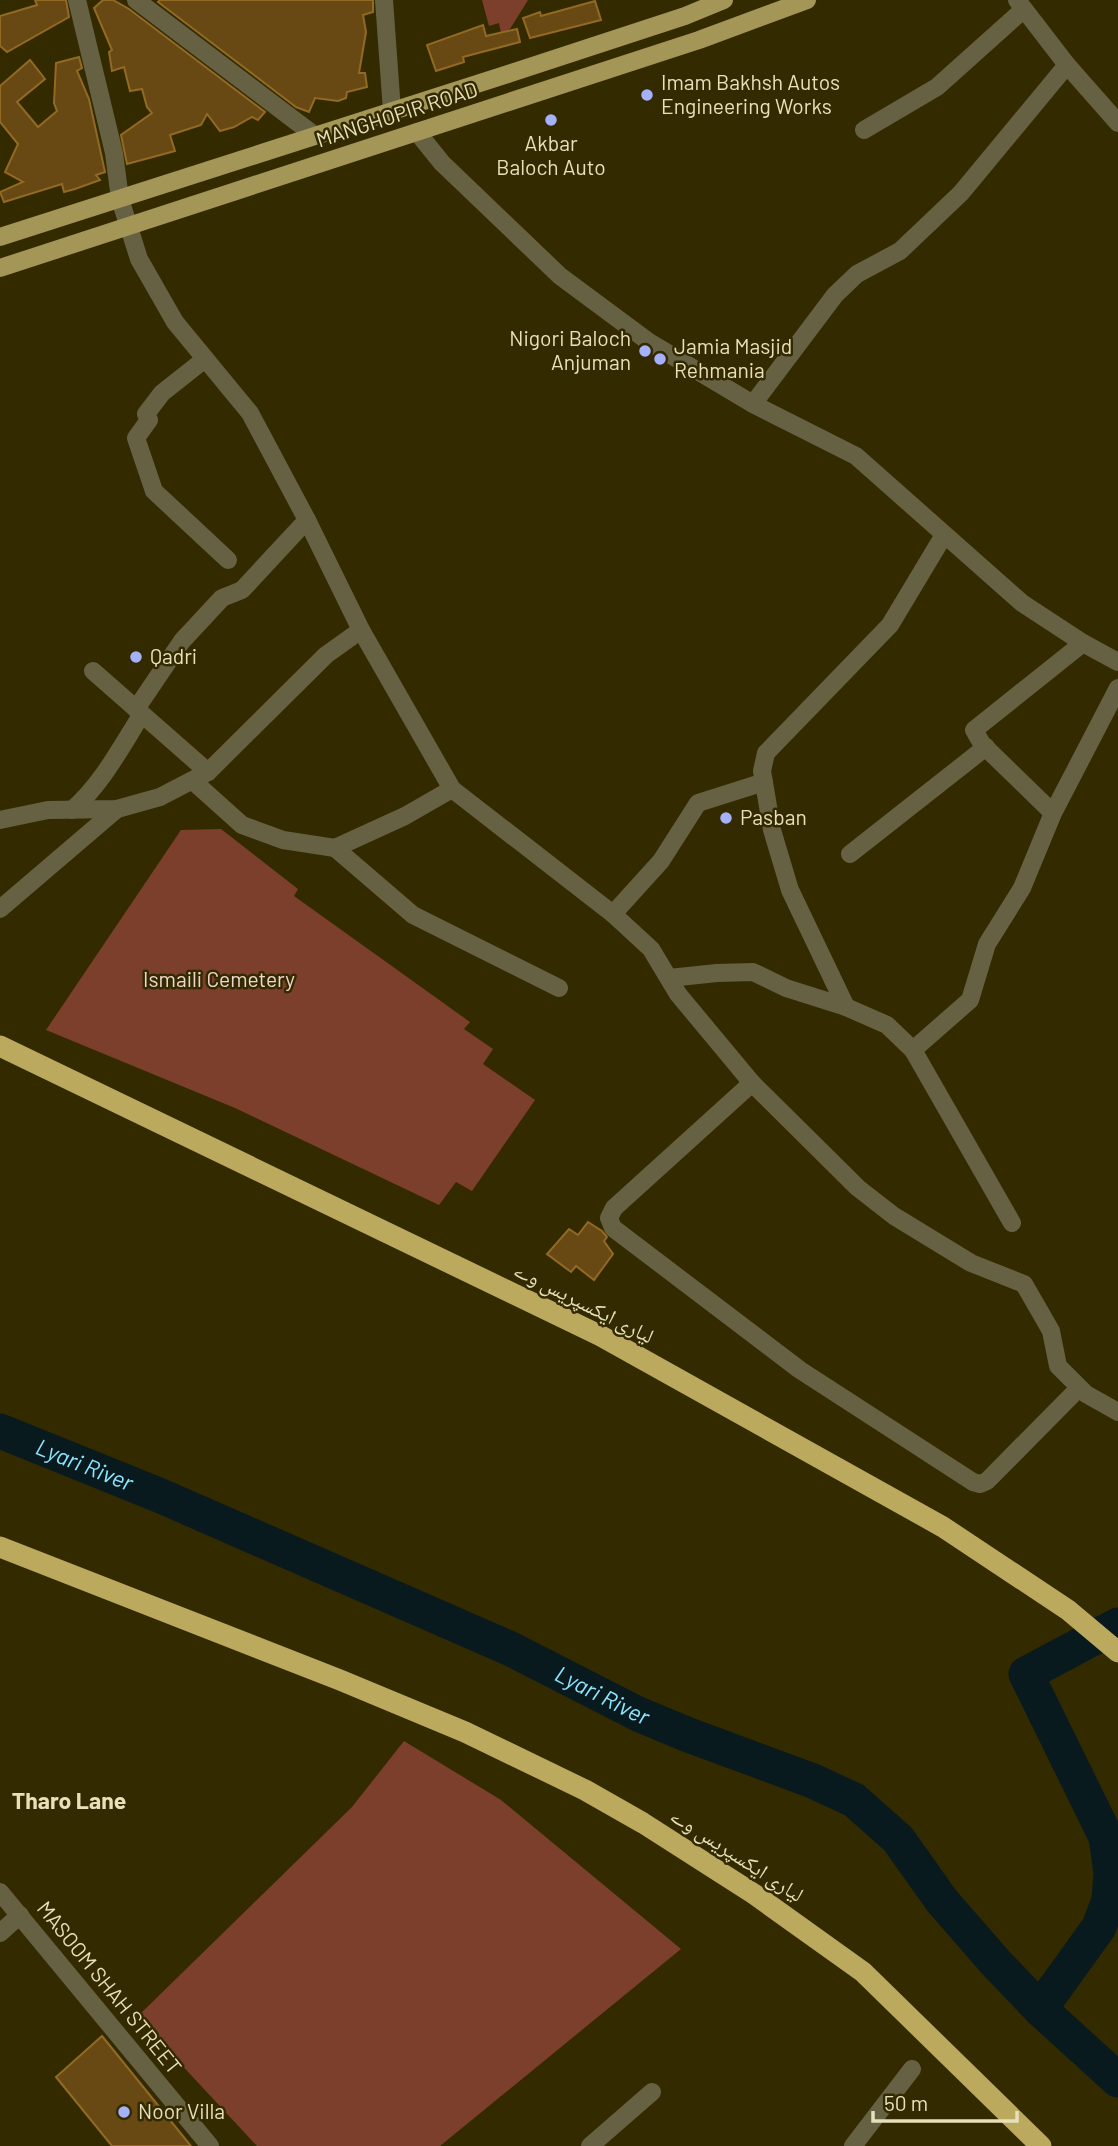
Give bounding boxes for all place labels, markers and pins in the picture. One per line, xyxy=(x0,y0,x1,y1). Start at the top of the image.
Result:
place label: Imam Bakhsh Autos Engineering Works xyxy=(661,69,840,118)
marker: Imam Bakhsh Autos Engineering Works xyxy=(639,87,655,103)
marker: Akbar Baloch Auto xyxy=(543,112,559,128)
place label: Akbar Baloch Auto xyxy=(496,130,606,179)
place label: Nigori Baloch Anjuman xyxy=(509,325,631,374)
place label: Jamia Masjid Rehmania xyxy=(674,333,792,382)
marker: Nigori Baloch Anjuman xyxy=(637,343,653,359)
marker: Jamia Masjid Rehmania xyxy=(652,351,668,367)
place label: Qadri xyxy=(150,643,197,668)
marker: Qadri xyxy=(128,649,144,665)
place label: Pasban xyxy=(740,804,807,829)
marker: Pasban xyxy=(718,810,734,826)
place label: Noor Villa xyxy=(138,2098,225,2123)
marker: Noor Villa xyxy=(116,2104,132,2120)

